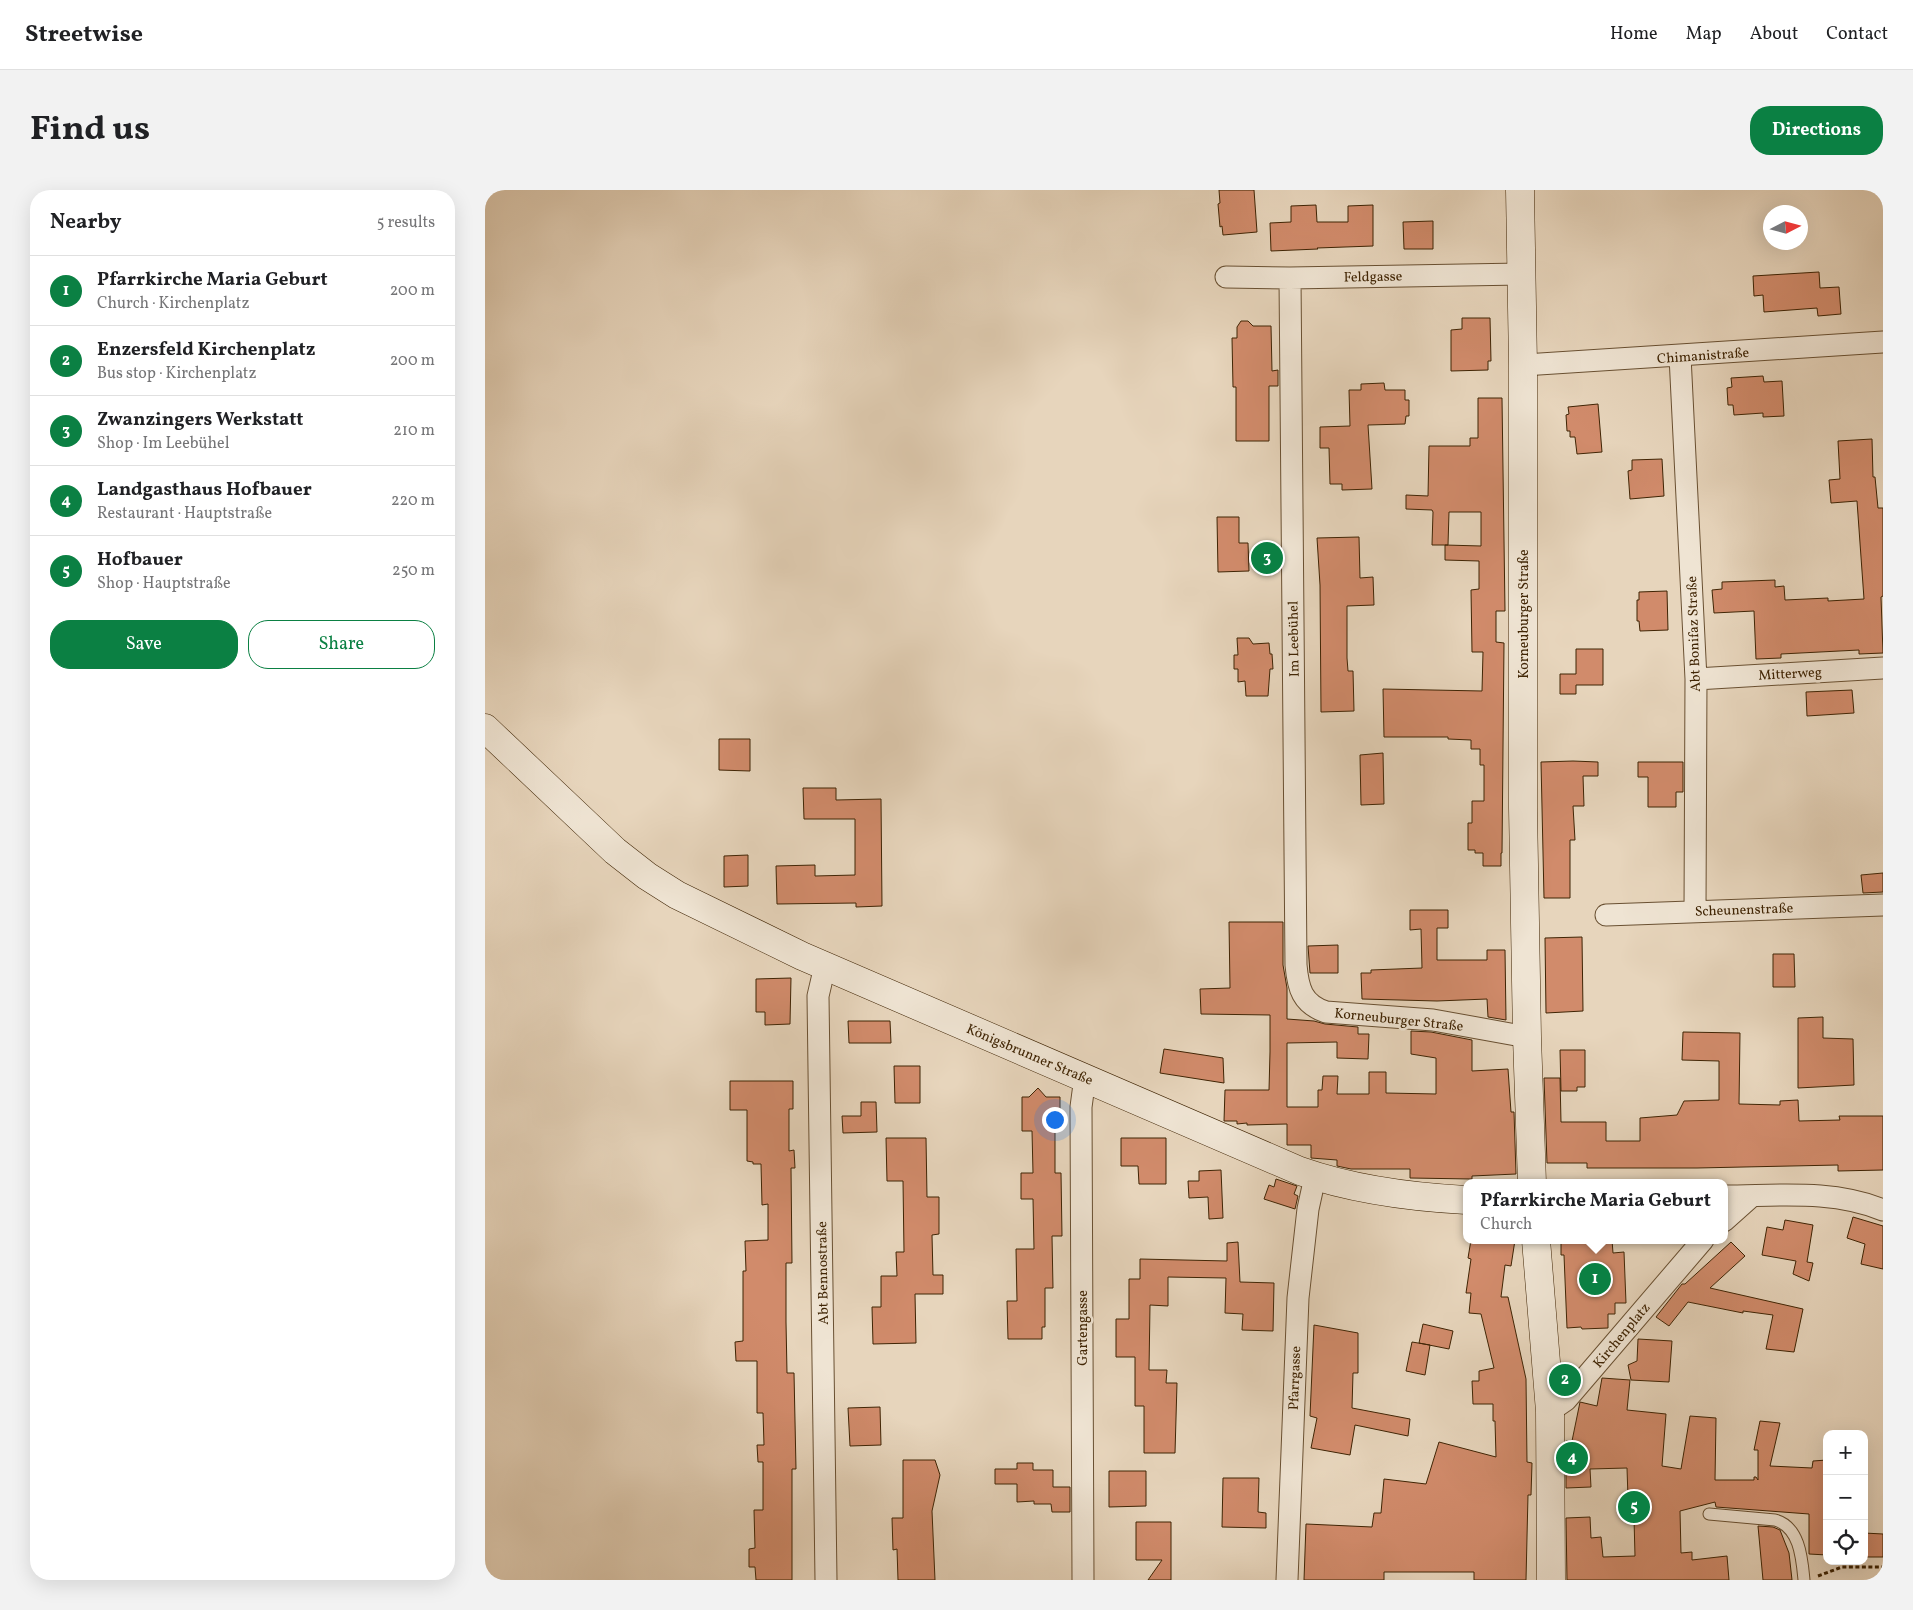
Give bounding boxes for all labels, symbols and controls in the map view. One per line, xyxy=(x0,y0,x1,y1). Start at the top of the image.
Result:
text: Streetwise xyxy=(25,18,143,52)
text: Home xyxy=(1610,22,1658,47)
text: Map xyxy=(1686,22,1722,47)
text: About xyxy=(1750,22,1798,47)
text: Contact xyxy=(1826,22,1888,47)
text: Find us xyxy=(30,106,150,154)
button: Directions xyxy=(1750,106,1883,155)
north arrow xyxy=(1763,205,1808,250)
text: Nearby xyxy=(50,208,121,237)
text: 5 results xyxy=(377,212,435,234)
text: Pfarrkirche Maria Geburt xyxy=(97,267,328,293)
street label: Feldgasse xyxy=(1344,267,1403,288)
text: 1 xyxy=(63,280,69,302)
text: 200 m xyxy=(390,280,435,302)
text: Church · Kirchenplatz xyxy=(97,293,249,315)
text: Enzersfeld Kirchenplatz xyxy=(97,337,315,363)
street label: Chimanistraße xyxy=(1656,344,1750,369)
text: 2 xyxy=(62,350,70,372)
text: 200 m xyxy=(390,350,435,372)
text: Bus stop · Kirchenplatz xyxy=(97,363,257,385)
text: Zwanzingers Werkstatt xyxy=(97,407,303,433)
text: 3 xyxy=(62,420,70,442)
text: 210 m xyxy=(393,420,435,442)
text: Shop · Im Leebühel xyxy=(97,433,229,455)
text: Landgasthaus Hofbauer xyxy=(97,477,312,503)
text: 4 xyxy=(61,490,71,512)
text: 220 m xyxy=(391,490,435,512)
text: Restaurant · Hauptstraße xyxy=(97,503,272,525)
pin: 3 xyxy=(1251,539,1283,577)
text: Hofbauer xyxy=(97,547,183,573)
street label: Korneuburger Straße xyxy=(1515,549,1534,679)
text: 5 xyxy=(62,560,70,582)
text: 250 m xyxy=(392,560,435,582)
text: Shop · Hauptstraße xyxy=(97,573,231,595)
street label: Abt Bonifaz Straße xyxy=(1683,575,1706,692)
street label: Im Leebühel xyxy=(1284,601,1305,677)
button: Save xyxy=(50,620,238,669)
button: Share xyxy=(248,620,435,669)
street label: Mitterweg xyxy=(1758,663,1822,686)
street label: Scheunenstraße xyxy=(1694,899,1794,922)
street label: Korneuburger Straße xyxy=(1333,1004,1465,1037)
street label: Königsbrunner Straße xyxy=(963,1020,1096,1091)
your location xyxy=(1042,1107,1068,1133)
popup xyxy=(1463,1179,1728,1244)
text: Pfarrkirche Maria Geburt xyxy=(1480,1188,1711,1214)
text: Church xyxy=(1480,1214,1532,1236)
street label: Abt Bennostraße xyxy=(813,1221,834,1325)
pin: 1 xyxy=(1579,1260,1611,1298)
street label: Gartengasse xyxy=(1074,1290,1093,1366)
street label: Kirchenplatz xyxy=(1589,1299,1655,1373)
street label: Pfarrgasse xyxy=(1285,1345,1306,1411)
pin: 2 xyxy=(1549,1361,1581,1399)
map controls xyxy=(1823,1430,1868,1565)
button: + xyxy=(1823,1430,1868,1475)
pin: 4 xyxy=(1556,1439,1588,1477)
button: − xyxy=(1823,1475,1868,1520)
pin: 5 xyxy=(1618,1488,1650,1526)
button: locate xyxy=(1823,1520,1868,1565)

